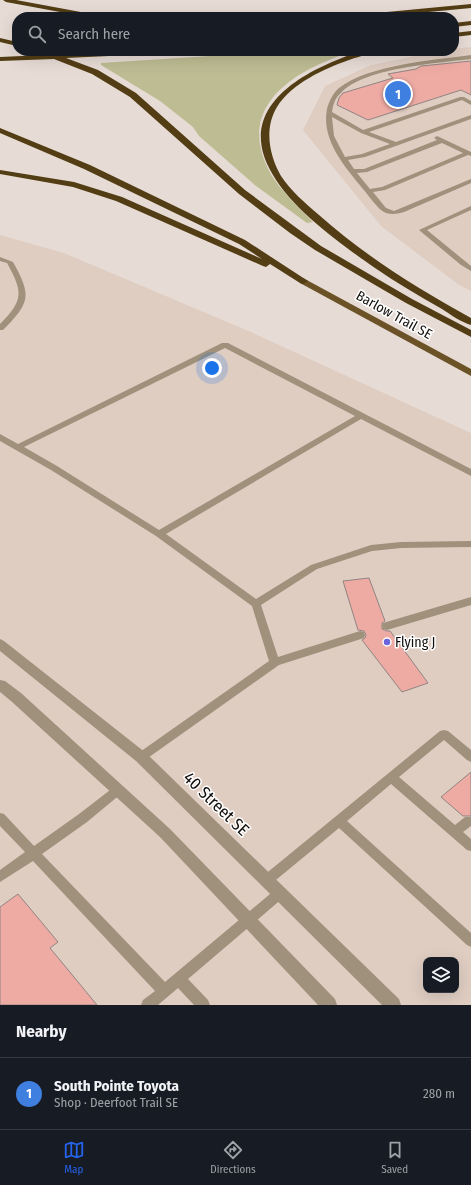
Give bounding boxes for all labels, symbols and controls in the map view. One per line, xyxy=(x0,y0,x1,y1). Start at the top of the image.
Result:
search box xyxy=(12,12,459,56)
icon: search xyxy=(26,23,48,45)
text: Search here xyxy=(58,25,130,43)
pin: 1 xyxy=(385,79,411,109)
street label: Barlow Trail SE xyxy=(353,287,435,343)
your location xyxy=(202,358,222,378)
place label: Flying J xyxy=(395,634,435,651)
marker: Flying J xyxy=(382,637,392,647)
street label: 40 Street SE xyxy=(179,768,253,840)
map controls xyxy=(423,957,459,993)
button: layers xyxy=(423,957,459,993)
text: Nearby xyxy=(16,1021,67,1042)
text: South Pointe Toyota xyxy=(54,1077,179,1095)
text: 1 xyxy=(26,1086,32,1101)
text: 280 m xyxy=(423,1086,455,1101)
text: Shop · Deerfoot Trail SE xyxy=(54,1095,178,1110)
tab: Map xyxy=(63,1139,85,1176)
tab: Directions xyxy=(210,1139,256,1176)
tab: Saved xyxy=(381,1139,408,1176)

